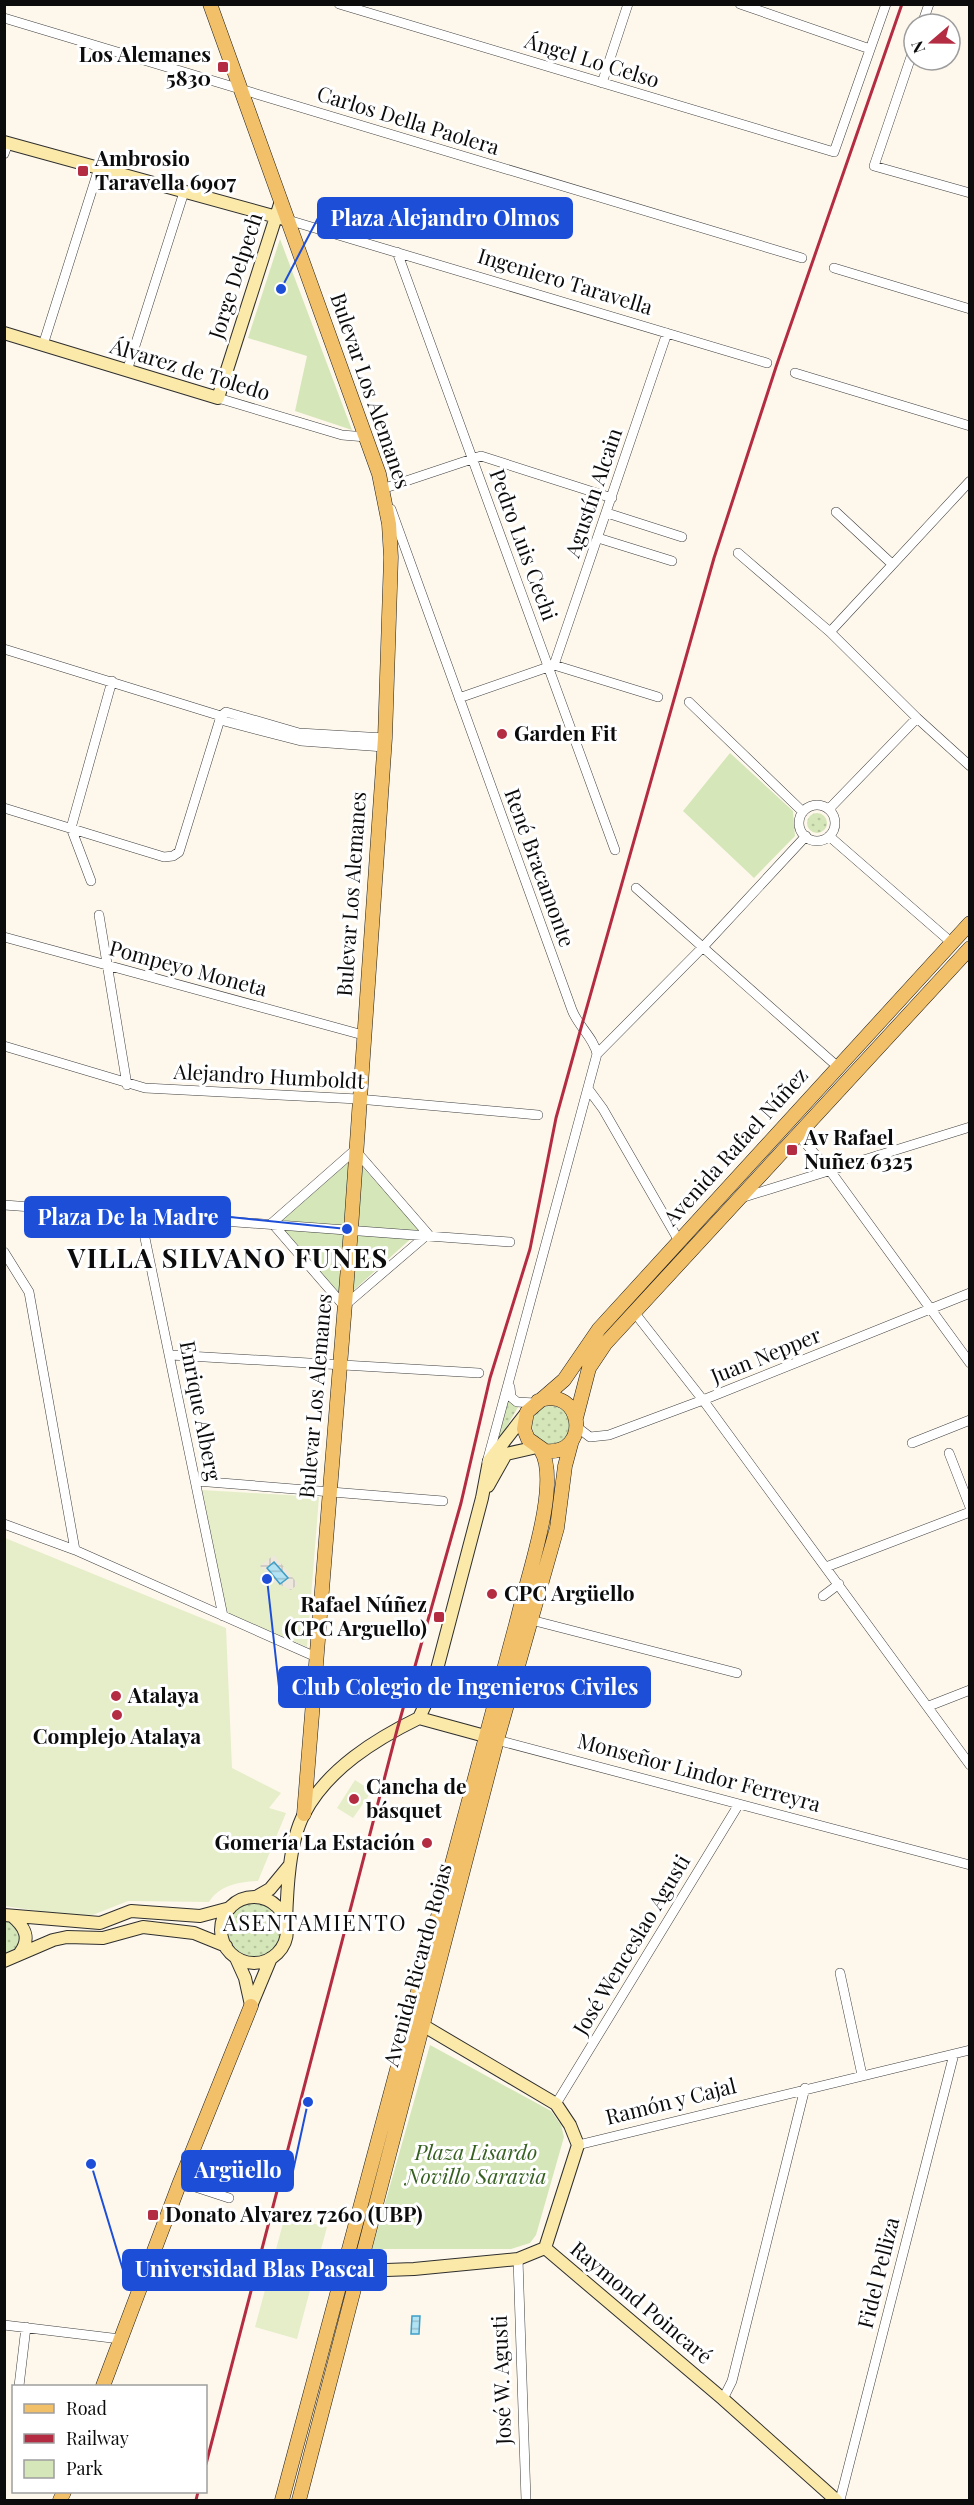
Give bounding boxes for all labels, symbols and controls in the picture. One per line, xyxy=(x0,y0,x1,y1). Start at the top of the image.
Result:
north arrow xyxy=(902,12,962,72)
street label: Ángel Lo Celso xyxy=(521,25,663,93)
text: N xyxy=(905,38,929,56)
place label: Los Alemanes 5830 xyxy=(79,39,211,91)
marker: Los Alemanes 5830 xyxy=(216,60,230,74)
street label: Carlos Della Paolera xyxy=(314,78,504,160)
place label: Ambrosio Taravella 6907 xyxy=(94,143,237,195)
marker: Ambrosio Taravella 6907 xyxy=(76,164,90,178)
callout: Plaza Alejandro Olmos xyxy=(318,198,572,238)
text: Plaza Alejandro Olmos xyxy=(330,202,560,232)
street label: Jorge Delpech xyxy=(200,208,268,343)
street label: Ingeniero Taravella xyxy=(475,240,657,320)
street label: Bulevar Los Alemanes xyxy=(325,289,419,492)
street label: Álvarez de Toledo xyxy=(106,330,274,406)
street label: Agustín Alcain xyxy=(557,424,627,562)
street label: Pedro Luis Cechi xyxy=(484,465,565,624)
place label: Garden Fit xyxy=(514,718,618,746)
marker: Garden Fit xyxy=(495,727,509,741)
street label: René Bracamonte xyxy=(499,784,583,950)
street label: Bulevar Los Alemanes xyxy=(329,790,371,997)
street label: Pompeyo Moneta xyxy=(106,933,271,1002)
street label: Alejandro Humboldt xyxy=(172,1056,366,1094)
street label: Avenida Rafael Núñez xyxy=(655,1061,813,1231)
place label: Av Rafael Nuñez 6325 xyxy=(803,1122,913,1174)
marker: Av Rafael Nuñez 6325 xyxy=(785,1143,799,1157)
callout: Plaza De la Madre xyxy=(25,1197,230,1237)
text: Plaza De la Madre xyxy=(37,1201,219,1231)
district label: VILLA SILVANO FUNES xyxy=(66,1239,389,1275)
street label: Bulevar Los Alemanes xyxy=(291,1292,337,1499)
street label: Juan Nepper xyxy=(705,1319,825,1389)
street label: Enrique Alberg xyxy=(175,1338,229,1483)
place label: CPC Argüello xyxy=(504,1578,635,1606)
marker: CPC Argüello xyxy=(485,1587,499,1601)
place label: Rafael Núñez (CPC Arguello) xyxy=(284,1589,427,1641)
marker: Rafael Núñez (CPC Arguello) xyxy=(432,1610,446,1624)
callout: Club Colegio de Ingenieros Civiles xyxy=(279,1667,650,1707)
text: Club Colegio de Ingenieros Civiles xyxy=(292,1671,638,1701)
place label: Atalaya xyxy=(127,1680,199,1708)
marker: Atalaya xyxy=(109,1689,123,1703)
marker: Complejo Atalaya xyxy=(110,1708,124,1722)
place label: Complejo Atalaya xyxy=(33,1721,201,1749)
street label: Monseñor Lindor Ferreyra xyxy=(575,1725,824,1817)
place label: Cancha de básquet xyxy=(366,1771,467,1823)
marker: Cancha de básquet xyxy=(347,1792,361,1806)
place label: Gomería La Estación xyxy=(215,1827,415,1855)
marker: Gomería La Estación xyxy=(420,1836,434,1850)
street label: José Wenceslao Agusti xyxy=(565,1849,695,2040)
street label: Avenida Ricardo Rojas xyxy=(375,1860,457,2070)
district label: ASENTAMIENTO xyxy=(222,1907,407,1937)
street label: Ramón y Cajal xyxy=(602,2070,739,2130)
park label: Plaza Lisardo Novillo Saravia xyxy=(404,2137,546,2189)
callout: Argüello xyxy=(182,2151,293,2191)
text: Argüello xyxy=(193,2154,282,2184)
place label: Donato Alvarez 7260 (UBP) xyxy=(165,2199,423,2227)
marker: Donato Alvarez 7260 (UBP) xyxy=(146,2208,160,2222)
street label: Fidel Pelliza xyxy=(850,2214,904,2331)
street label: Raymond Poincaré xyxy=(565,2234,719,2369)
callout: Universidad Blas Pascal xyxy=(123,2250,386,2290)
text: Universidad Blas Pascal xyxy=(135,2253,375,2283)
street label: José W. Agusti xyxy=(484,2315,516,2446)
legend xyxy=(12,2385,207,2493)
text: Road xyxy=(66,2396,107,2420)
text: Railway xyxy=(66,2426,129,2450)
text: Park xyxy=(66,2456,103,2480)

